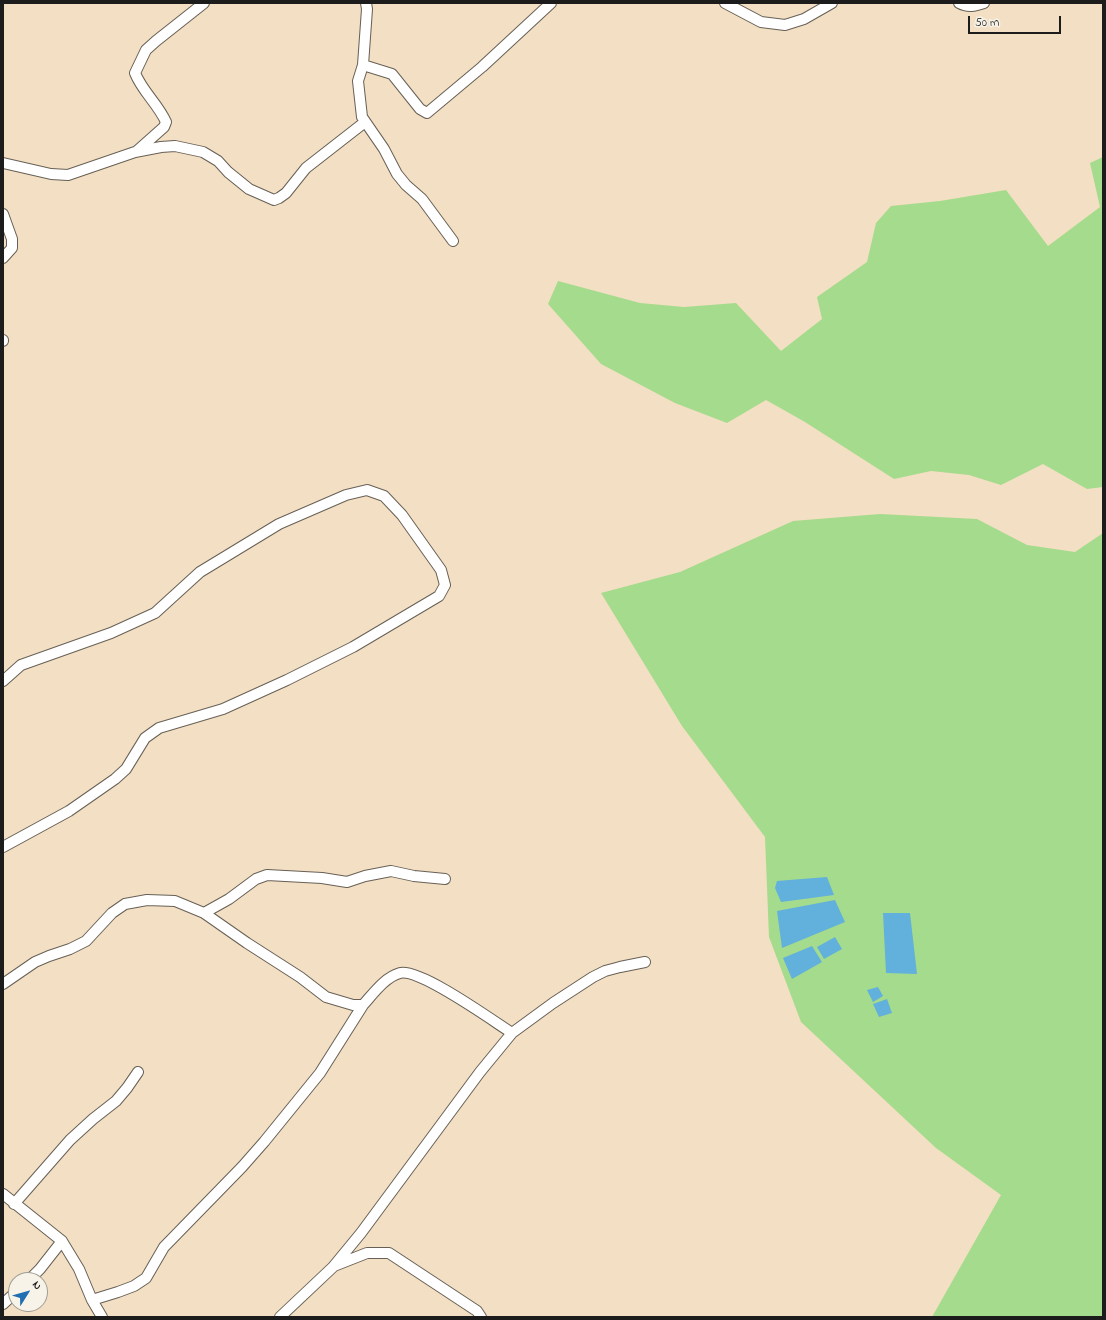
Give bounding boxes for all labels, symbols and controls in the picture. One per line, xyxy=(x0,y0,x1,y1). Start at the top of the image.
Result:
scale bar xyxy=(970,8,1063,34)
text: 50 m xyxy=(975,14,999,32)
north arrow xyxy=(8,1272,48,1312)
text: N xyxy=(28,1278,45,1293)

